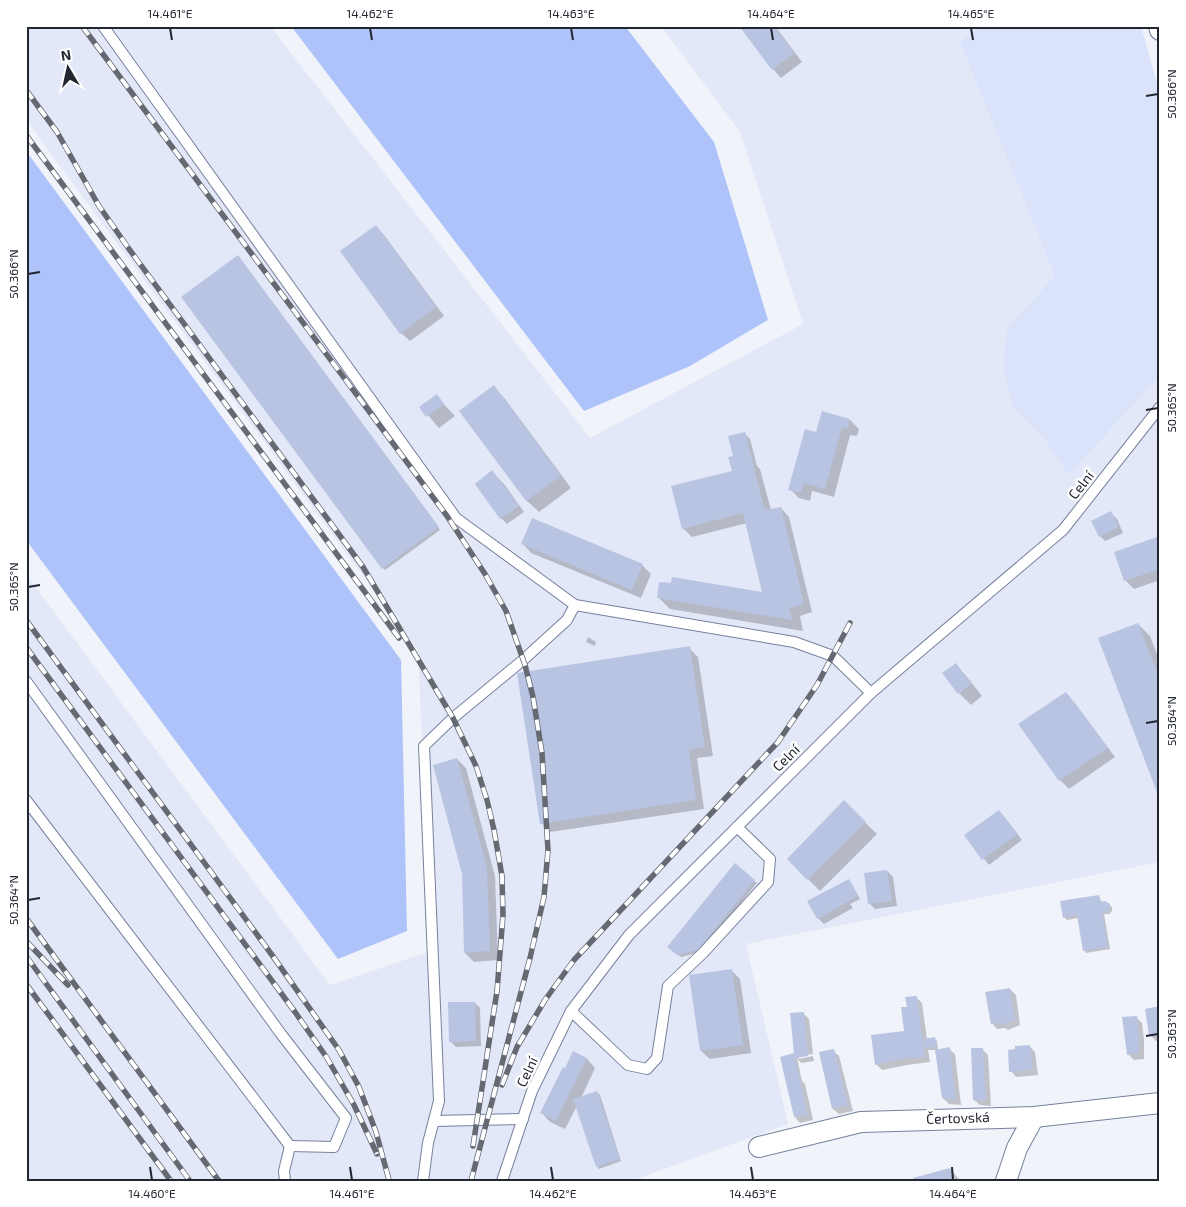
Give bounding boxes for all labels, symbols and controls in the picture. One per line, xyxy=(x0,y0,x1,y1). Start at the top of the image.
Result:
text: 14.461°E xyxy=(148,6,193,20)
text: 14.462°E xyxy=(347,6,394,20)
text: 14.463°E xyxy=(548,6,595,20)
text: 14.464°E xyxy=(747,6,795,20)
text: 14.465°E xyxy=(948,6,995,20)
north arrow xyxy=(42,42,92,92)
text: N xyxy=(60,45,72,64)
text: 50.366°N xyxy=(1164,69,1178,119)
text: 50.366°N xyxy=(6,249,20,299)
text: 50.365°N xyxy=(1164,383,1178,433)
street label: Celní xyxy=(1064,467,1097,502)
text: 50.365°N xyxy=(6,562,20,612)
text: 50.364°N xyxy=(1164,696,1178,746)
street label: Celní xyxy=(769,740,803,775)
text: 50.364°N xyxy=(6,875,20,925)
text: 50.363°N xyxy=(1164,1009,1178,1059)
street label: Celní xyxy=(512,1054,541,1090)
street label: Čertovská xyxy=(926,1108,990,1127)
text: 14.460°E xyxy=(128,1186,176,1200)
text: 14.461°E xyxy=(330,1186,375,1200)
text: 14.462°E xyxy=(530,1186,577,1200)
text: 14.463°E xyxy=(730,1186,777,1200)
text: 14.464°E xyxy=(929,1186,977,1200)

